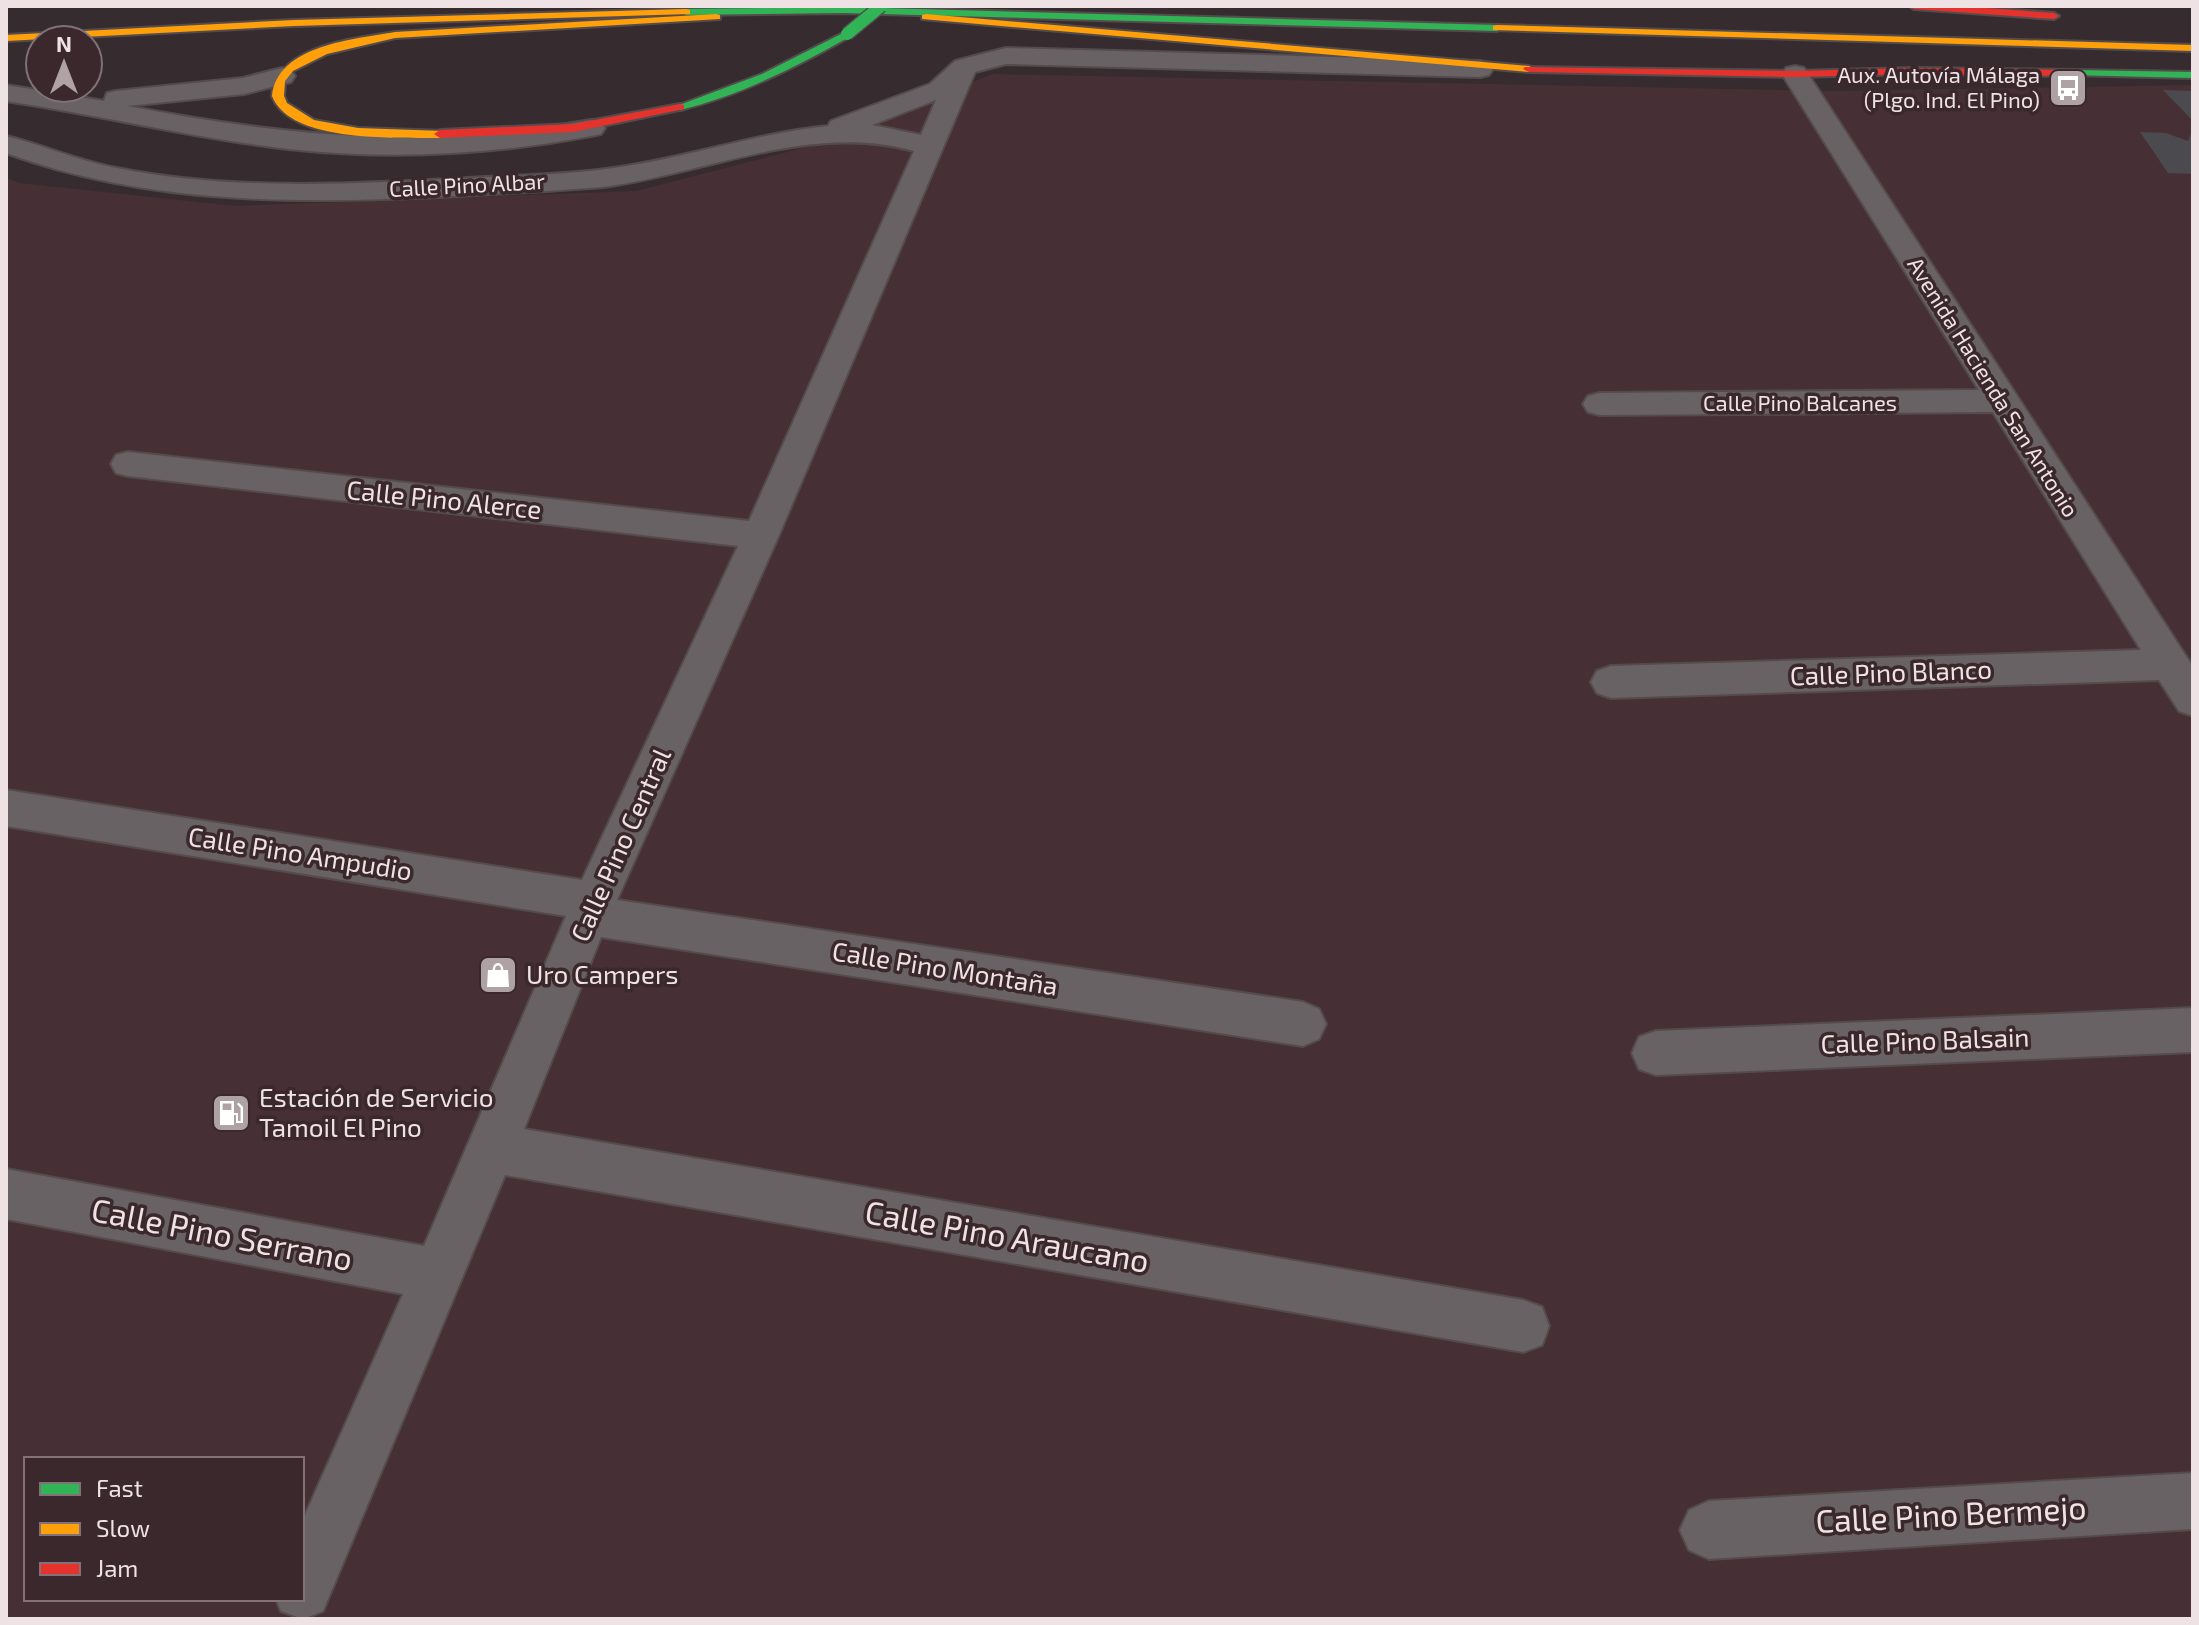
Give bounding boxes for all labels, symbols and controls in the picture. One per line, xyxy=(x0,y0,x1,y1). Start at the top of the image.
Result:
north arrow xyxy=(24,24,104,104)
text: N xyxy=(56,30,72,56)
place label: Aux. Autovía Málaga (Plgo. Ind. El Pino) xyxy=(1837,61,2040,112)
bus stop icon: Aux. Autovía Málaga (Plgo. Ind. El Pino) xyxy=(2047,67,2089,109)
street label: Calle Pino Albar xyxy=(388,167,546,201)
street label: Avenida Hacienda San Antonio xyxy=(1903,252,2085,521)
street label: Calle Pino Balcanes xyxy=(1703,389,1897,415)
street label: Calle Pino Alerce xyxy=(345,473,543,524)
street label: Calle Pino Blanco xyxy=(1789,652,1993,691)
street label: Calle Pino Central xyxy=(563,743,676,946)
street label: Calle Pino Ampudio xyxy=(186,820,414,886)
street label: Calle Pino Montaña xyxy=(830,934,1060,1001)
shop icon: Uro Campers xyxy=(477,954,519,996)
place label: Uro Campers xyxy=(526,958,679,989)
street label: Calle Pino Balsain xyxy=(1820,1020,2030,1059)
place label: Estación de Servicio Tamoil El Pino xyxy=(259,1081,494,1142)
fuel station icon: Estación de Servicio Tamoil El Pino xyxy=(210,1092,252,1134)
street label: Calle Pino Serrano xyxy=(89,1189,356,1277)
street label: Calle Pino Araucano xyxy=(862,1191,1152,1279)
legend xyxy=(24,1457,304,1601)
text: Fast xyxy=(96,1473,143,1502)
street label: Calle Pino Bermejo xyxy=(1815,1487,2087,1540)
text: Slow xyxy=(96,1513,150,1542)
text: Jam xyxy=(96,1553,138,1582)

